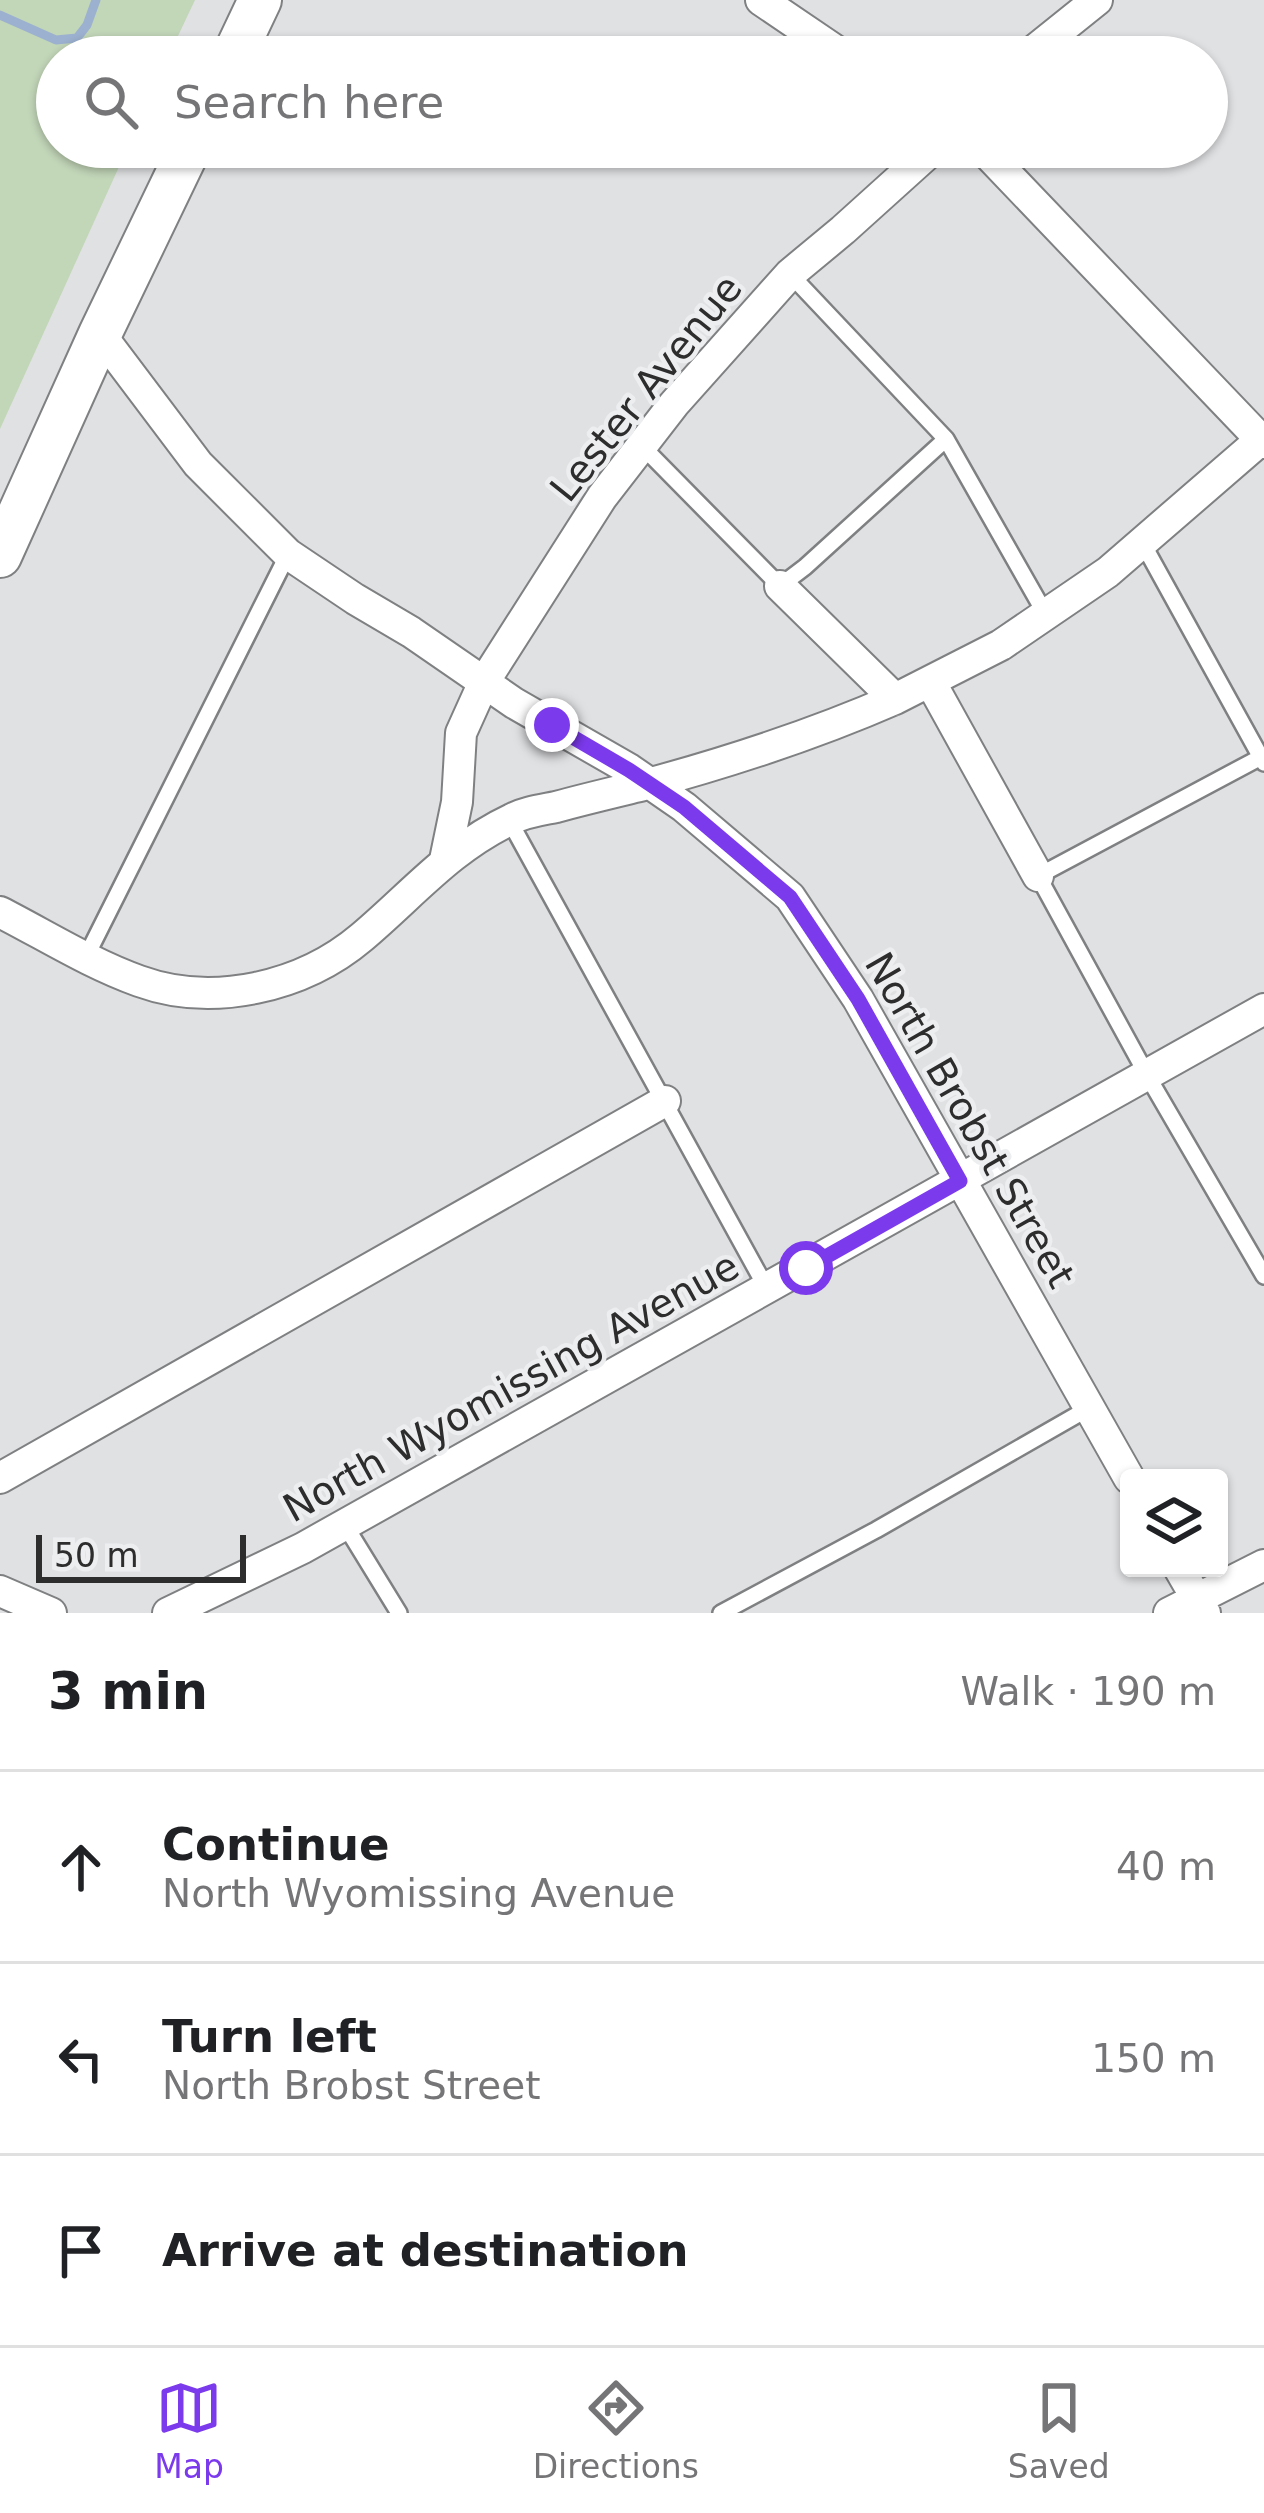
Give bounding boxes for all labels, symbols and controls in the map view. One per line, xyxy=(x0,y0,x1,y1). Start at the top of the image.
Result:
search box xyxy=(36,36,1228,168)
icon: search xyxy=(78,69,144,135)
text: Search here xyxy=(174,76,444,129)
street label: Lester Avenue xyxy=(541,266,751,510)
route end xyxy=(525,698,579,752)
street label: North Brobst Street xyxy=(856,945,1084,1295)
route start xyxy=(779,1241,833,1295)
street label: North Wyomissing Avenue xyxy=(276,1243,746,1531)
map controls xyxy=(1120,1469,1228,1577)
button: layers xyxy=(1120,1469,1228,1577)
scale bar xyxy=(36,1529,246,1582)
text: 50 m xyxy=(54,1536,139,1575)
text: 3 min xyxy=(48,1662,208,1721)
text: Walk · 190 m xyxy=(961,1669,1216,1714)
text: Continue xyxy=(162,1818,390,1871)
icon: ahead xyxy=(48,1834,114,1900)
text: 40 m xyxy=(1116,1844,1216,1889)
text: North Wyomissing Avenue xyxy=(162,1871,675,1916)
text: Turn left xyxy=(162,2010,377,2063)
icon: left xyxy=(48,2026,114,2092)
text: 150 m xyxy=(1091,2036,1216,2081)
text: North Brobst Street xyxy=(162,2063,541,2108)
icon: arrive xyxy=(48,2218,114,2284)
text: Arrive at destination xyxy=(162,2224,688,2277)
tab: Map xyxy=(154,2375,224,2486)
tab: Directions xyxy=(533,2375,699,2486)
tab: Saved xyxy=(1008,2375,1110,2486)

